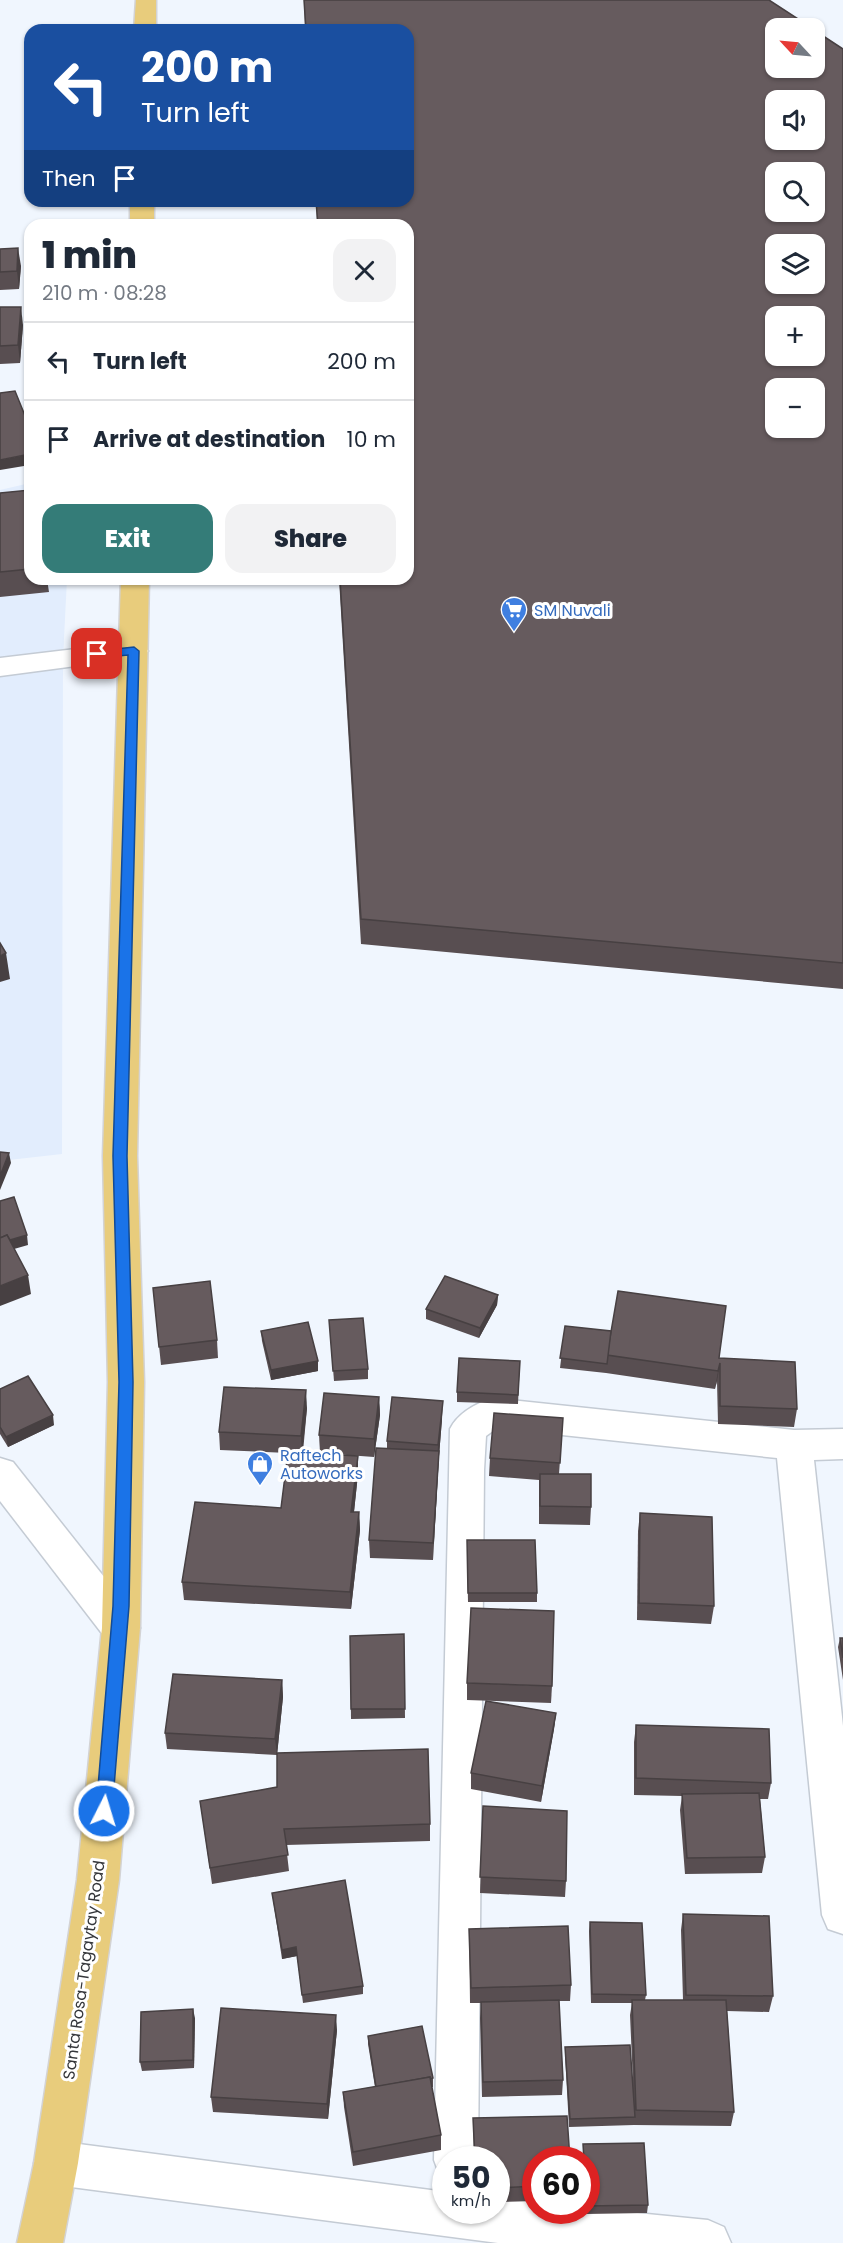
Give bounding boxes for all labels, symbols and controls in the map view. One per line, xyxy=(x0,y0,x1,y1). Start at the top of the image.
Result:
north arrow xyxy=(765,18,825,78)
map controls xyxy=(765,18,825,438)
text: 200 m xyxy=(141,38,273,97)
icon: left xyxy=(42,48,120,126)
button: sound xyxy=(765,90,825,150)
text: Turn left xyxy=(141,94,250,131)
icon: arrive xyxy=(108,162,141,195)
button: search xyxy=(765,162,825,222)
text: Then xyxy=(42,163,96,194)
text: 1 min xyxy=(42,230,137,281)
button: layers xyxy=(765,234,825,294)
button: close xyxy=(333,239,396,302)
text: 210 m · 08:28 xyxy=(42,279,167,307)
button: + xyxy=(765,306,825,366)
icon: left xyxy=(42,345,75,378)
text: Turn left xyxy=(93,346,187,377)
text: 200 m xyxy=(327,346,396,377)
button: − xyxy=(765,378,825,438)
icon: arrive xyxy=(42,423,75,456)
text: Arrive at destination xyxy=(93,424,325,455)
text: 10 m xyxy=(347,424,396,455)
button: Exit xyxy=(42,504,213,573)
button: Share xyxy=(225,504,396,573)
supermarket icon: SM Nuvali xyxy=(499,595,529,633)
place label: SM Nuvali xyxy=(534,599,611,622)
pin xyxy=(71,628,122,679)
icon: arrive xyxy=(80,637,113,670)
place label: Raftech Autoworks xyxy=(280,1444,363,1485)
shop icon: Raftech Autoworks xyxy=(245,1449,275,1487)
position arrow xyxy=(72,1779,136,1843)
street label: Santa Rosa-Tagaytay Road xyxy=(57,1859,111,2081)
speed limit sign: 60 xyxy=(522,2146,600,2224)
text: 50 xyxy=(451,2156,491,2199)
text: km/h xyxy=(451,2190,491,2211)

